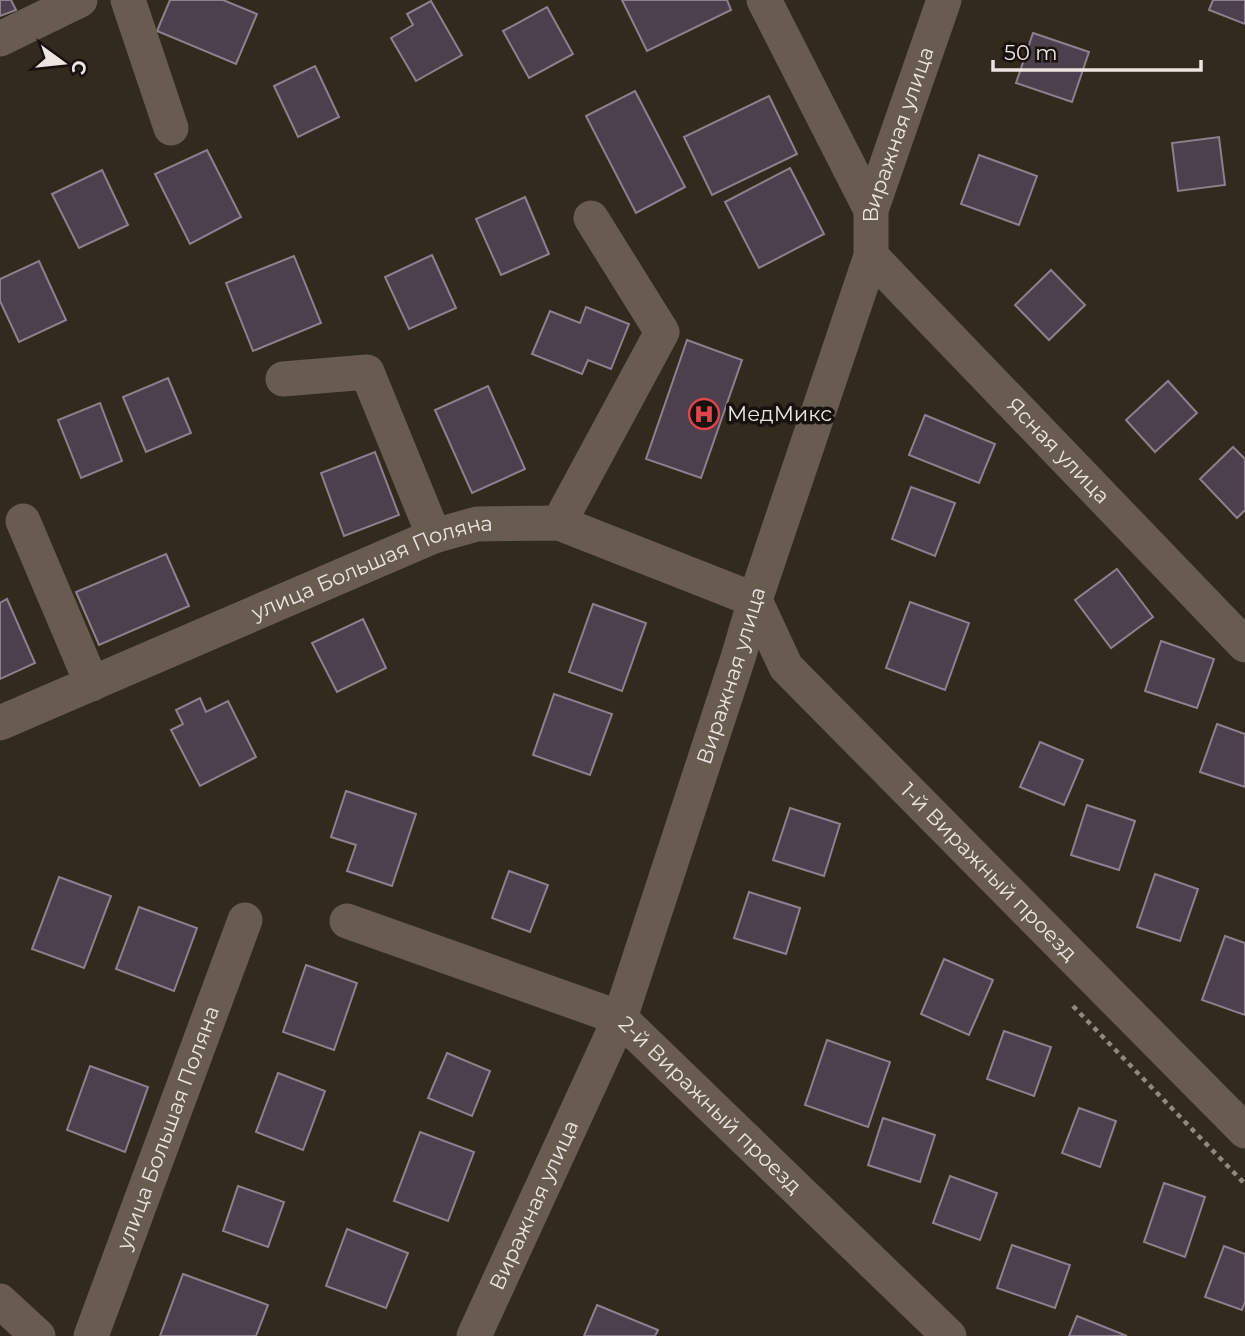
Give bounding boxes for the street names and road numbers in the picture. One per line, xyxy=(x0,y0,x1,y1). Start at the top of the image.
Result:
street label: Виражная улица xyxy=(858,43,939,222)
street label: Ясная улица xyxy=(1002,392,1115,509)
street label: улица Большая Поляна xyxy=(247,511,493,626)
street label: Виражная улица xyxy=(691,584,771,767)
street label: 1-й Виражный проезд xyxy=(896,777,1083,966)
street label: улица Большая Поляна xyxy=(111,1002,224,1254)
street label: 2-й Виражный проезд xyxy=(614,1011,807,1199)
street label: Виражная улица xyxy=(484,1116,583,1294)

